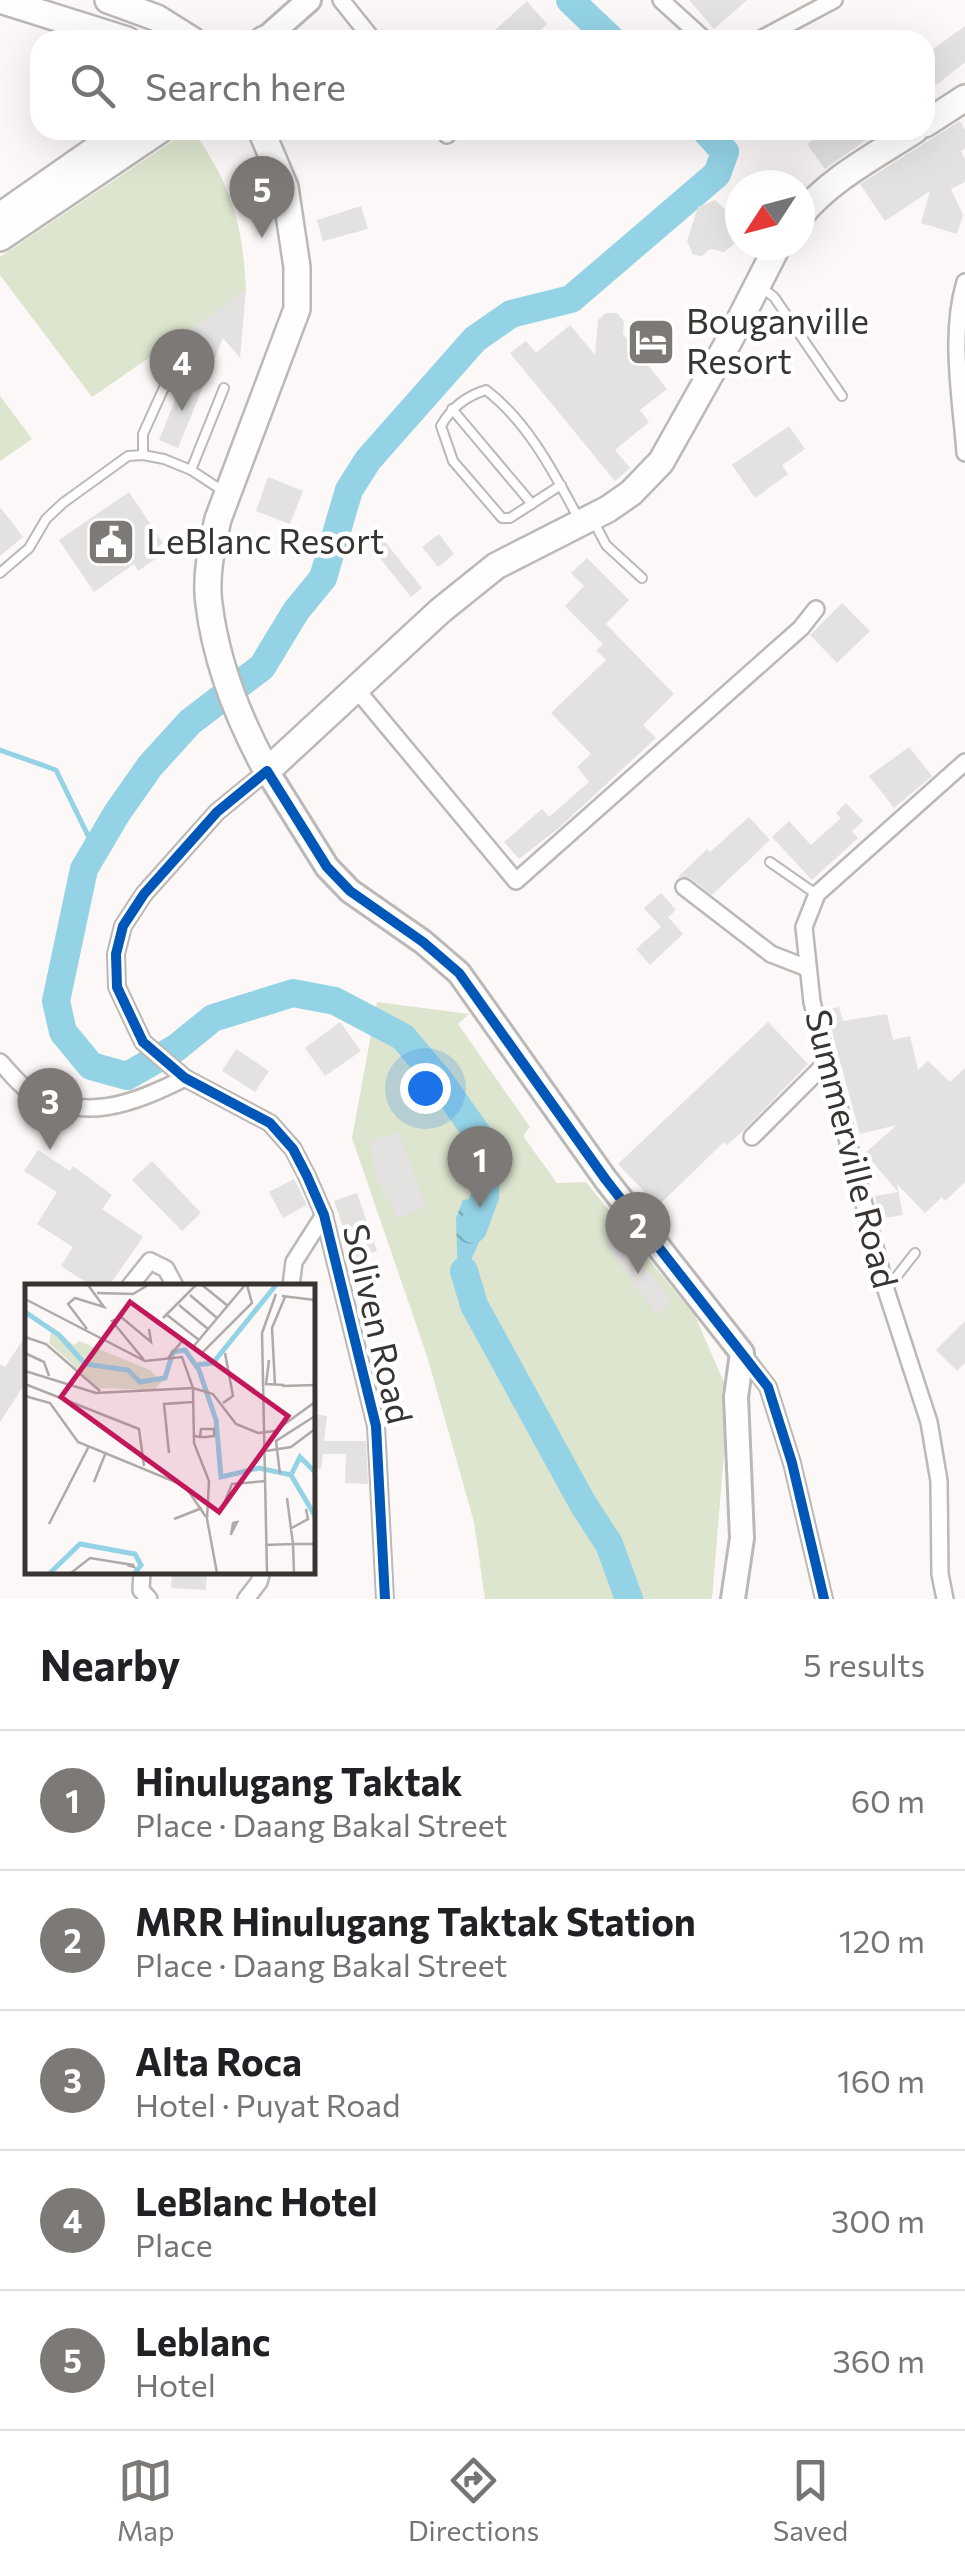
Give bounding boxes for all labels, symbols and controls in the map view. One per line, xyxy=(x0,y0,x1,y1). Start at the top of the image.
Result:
search box xyxy=(30,30,935,140)
icon: search xyxy=(65,58,120,113)
text: Search here xyxy=(145,62,346,109)
pin: 5 xyxy=(230,156,294,238)
north arrow xyxy=(725,170,815,260)
place label: Bouganville Resort xyxy=(686,298,869,381)
hotel icon: Bouganville Resort xyxy=(625,316,677,368)
pin: 4 xyxy=(150,328,214,411)
public building icon: LeBlanc Resort xyxy=(85,516,137,568)
place label: LeBlanc Resort xyxy=(146,518,384,561)
street label: Summerville Road xyxy=(798,1005,909,1292)
your location xyxy=(400,1063,451,1114)
pin: 3 xyxy=(18,1068,82,1150)
pin: 1 xyxy=(448,1126,512,1208)
pin: 2 xyxy=(606,1192,670,1274)
street label: Soliven Road xyxy=(336,1219,423,1427)
inset map xyxy=(25,1284,315,1574)
text: Nearby xyxy=(40,1638,180,1690)
text: 5 results xyxy=(803,1644,925,1684)
text: Hinulugang Taktak xyxy=(135,1757,462,1804)
text: 1 xyxy=(65,1780,80,1820)
text: 60 m xyxy=(851,1780,925,1820)
text: Place · Daang Bakal Street xyxy=(135,1804,507,1844)
text: MRR Hinulugang Taktak Station xyxy=(135,1897,696,1944)
text: 2 xyxy=(63,1920,82,1960)
text: 120 m xyxy=(839,1920,925,1960)
text: Place · Daang Bakal Street xyxy=(135,1944,507,1984)
text: Alta Roca xyxy=(135,2037,302,2084)
text: 3 xyxy=(63,2060,82,2100)
text: 160 m xyxy=(837,2060,925,2100)
text: Hotel · Puyat Road xyxy=(135,2084,400,2124)
text: LeBlanc Hotel xyxy=(135,2177,378,2224)
text: 4 xyxy=(63,2200,82,2240)
text: 300 m xyxy=(831,2200,925,2240)
text: Place xyxy=(135,2224,213,2264)
text: Leblanc xyxy=(135,2317,270,2364)
text: 5 xyxy=(63,2340,82,2380)
text: 360 m xyxy=(832,2340,925,2380)
text: Hotel xyxy=(135,2364,216,2404)
tab: Map xyxy=(117,2453,174,2547)
tab: Directions xyxy=(408,2453,539,2547)
tab: Saved xyxy=(773,2453,848,2547)

